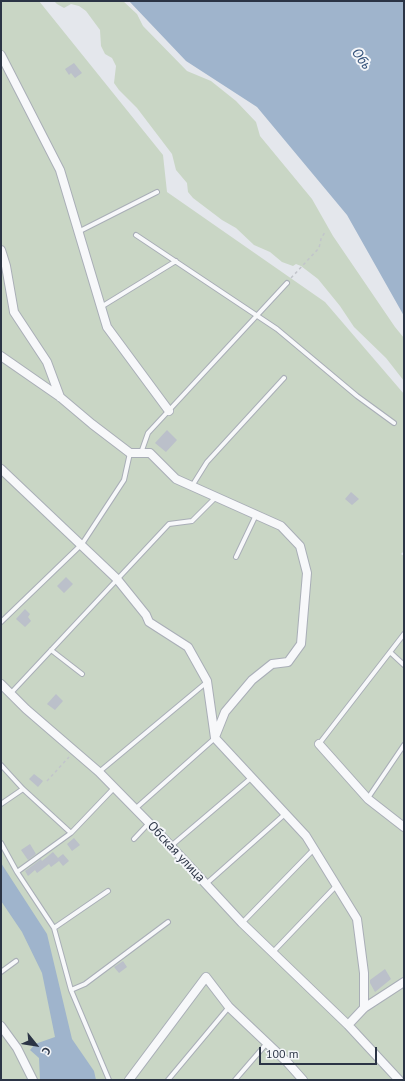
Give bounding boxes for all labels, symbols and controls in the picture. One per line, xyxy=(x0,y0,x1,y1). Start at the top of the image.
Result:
water label: Обь xyxy=(348,45,374,73)
street label: Обская улица xyxy=(144,818,208,886)
north arrow xyxy=(16,1025,56,1065)
scale bar xyxy=(261,1039,379,1065)
text: С xyxy=(39,1045,54,1057)
text: 100 m xyxy=(266,1046,299,1061)

